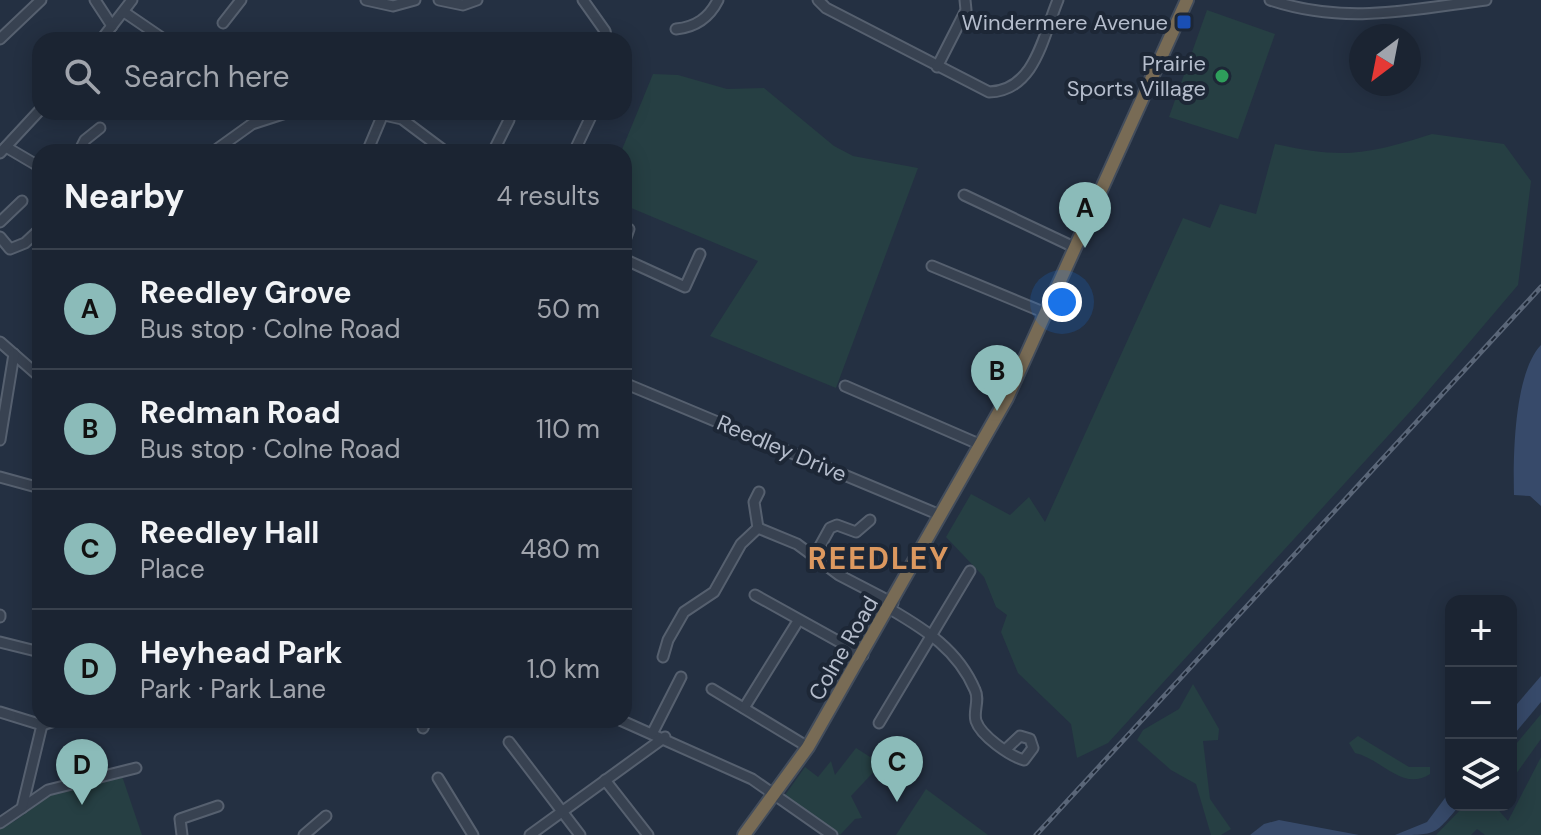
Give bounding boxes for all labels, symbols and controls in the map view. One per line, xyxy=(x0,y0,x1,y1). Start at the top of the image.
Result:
place label: Windermere Avenue xyxy=(961,8,1168,37)
marker: Windermere Avenue xyxy=(1175,13,1193,31)
north arrow xyxy=(1349,24,1421,96)
search box xyxy=(32,32,632,120)
place label: Prairie Sports Village xyxy=(1067,49,1206,103)
icon: search xyxy=(60,54,104,98)
text: Search here xyxy=(124,57,290,96)
marker: Prairie Sports Village xyxy=(1213,67,1231,85)
text: Nearby xyxy=(64,174,184,219)
text: 4 results xyxy=(496,179,600,213)
pin: A xyxy=(1059,182,1111,248)
text: Reedley Grove xyxy=(140,273,352,312)
your location xyxy=(1042,282,1082,322)
text: A xyxy=(81,292,99,326)
text: 50 m xyxy=(536,292,600,326)
text: Bus stop · Colne Road xyxy=(140,312,401,346)
pin: B xyxy=(971,345,1023,411)
text: Redman Road xyxy=(140,393,341,432)
street label: Reedley Drive xyxy=(712,408,851,489)
text: B xyxy=(82,412,98,446)
text: 110 m xyxy=(536,412,600,446)
text: Bus stop · Colne Road xyxy=(140,432,401,466)
text: Reedley Hall xyxy=(140,513,319,552)
text: C xyxy=(80,532,100,566)
text: 480 m xyxy=(521,532,600,566)
district label: REEDLEY xyxy=(808,539,950,578)
text: Place xyxy=(140,552,205,586)
street label: Colne Road xyxy=(802,591,885,706)
map controls xyxy=(1445,595,1517,811)
button: + xyxy=(1445,595,1517,667)
text: Heyhead Park xyxy=(140,633,342,672)
text: D xyxy=(81,652,99,686)
text: 1.0 km xyxy=(527,652,600,686)
button: − xyxy=(1445,667,1517,739)
text: Park · Park Lane xyxy=(140,672,326,706)
pin: C xyxy=(871,736,923,802)
pin: D xyxy=(56,739,108,805)
button: layers xyxy=(1445,739,1517,811)

